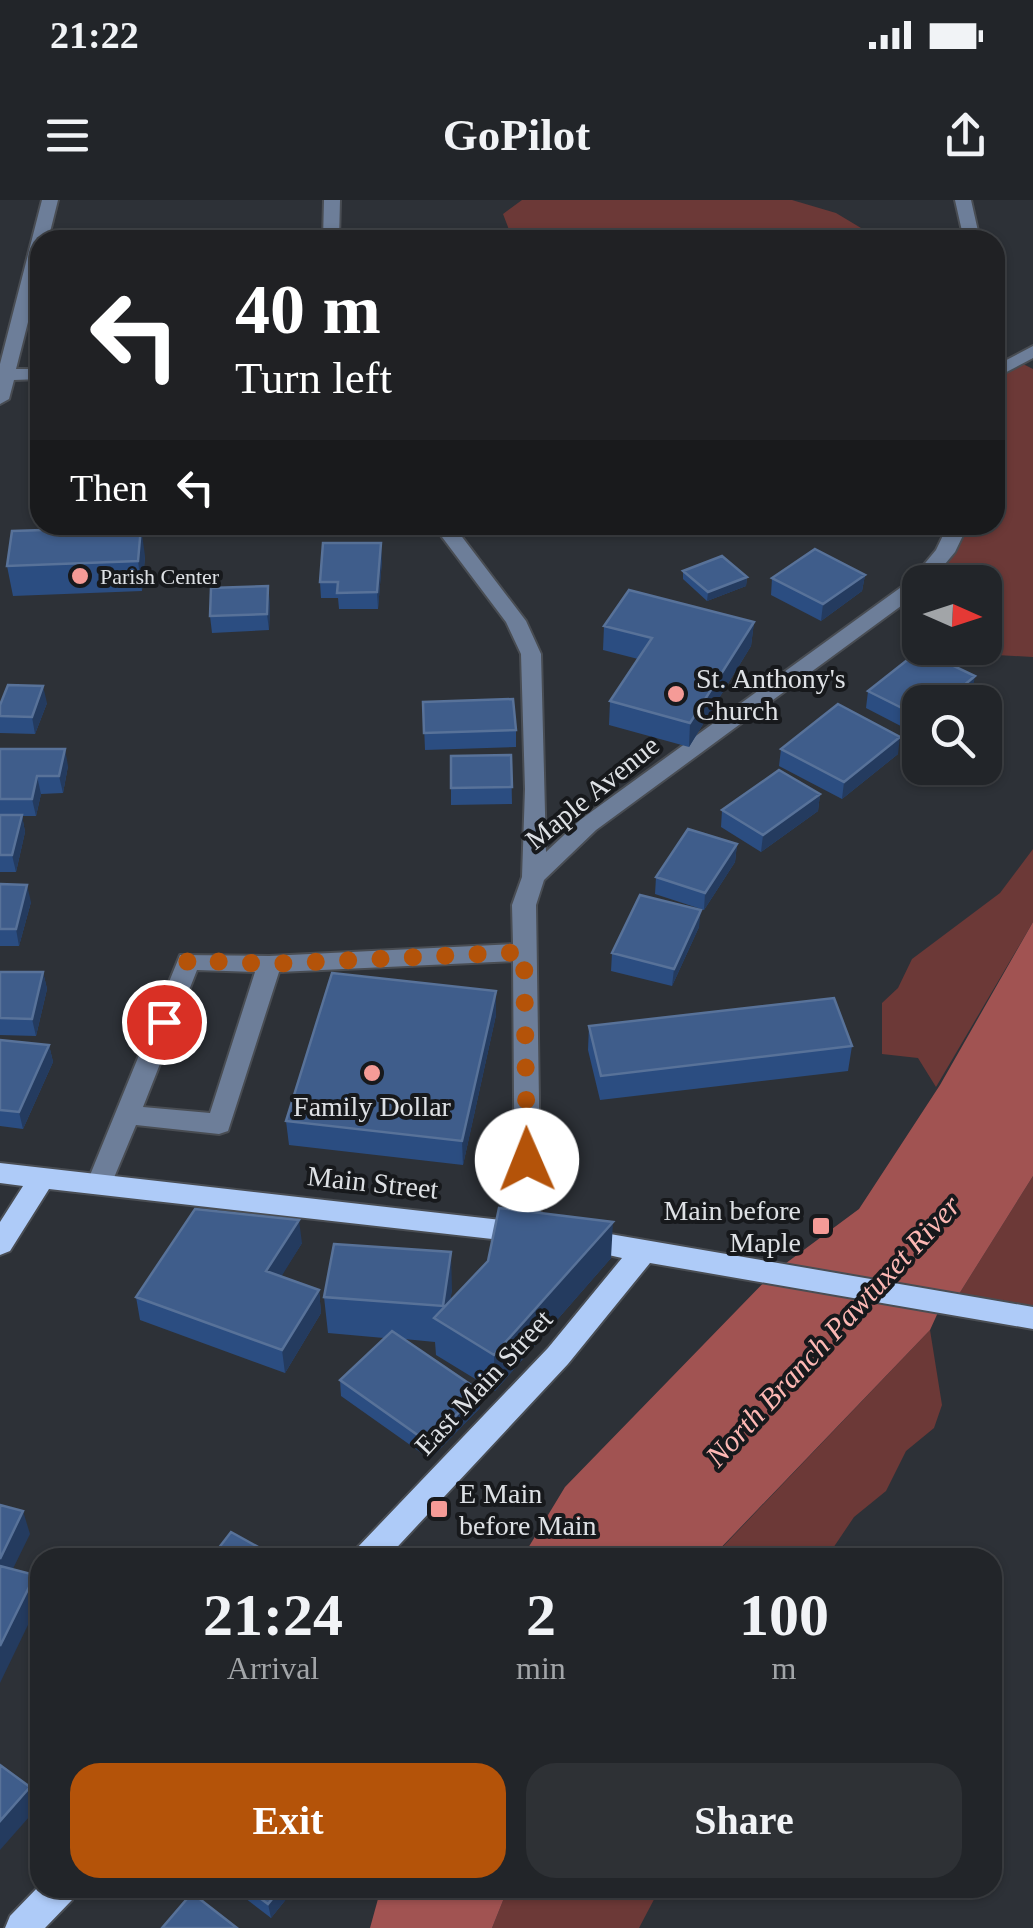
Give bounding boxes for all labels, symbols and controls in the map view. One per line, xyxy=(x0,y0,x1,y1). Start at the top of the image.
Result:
text: 21:22 xyxy=(50,14,139,56)
icon: menu xyxy=(40,108,95,163)
icon: share xyxy=(938,108,993,163)
text: GoPilot xyxy=(443,110,590,160)
icon: left xyxy=(70,270,200,400)
text: 40 m xyxy=(235,271,381,348)
text: Turn left xyxy=(235,353,392,403)
icon: left xyxy=(168,460,223,515)
text: Then xyxy=(70,467,148,509)
place label: Parish Center xyxy=(100,564,220,589)
marker: Parish Center xyxy=(69,565,91,587)
north arrow xyxy=(902,565,1002,665)
map controls xyxy=(902,565,1002,785)
place label: St. Anthony's Church xyxy=(696,663,846,726)
marker: St. Anthony's Church xyxy=(665,683,687,705)
button: search xyxy=(902,685,1002,785)
street label: Maple Avenue xyxy=(520,729,665,855)
pin xyxy=(122,980,207,1065)
icon: arrive xyxy=(137,995,192,1050)
marker: Family Dollar xyxy=(361,1062,383,1084)
place label: Family Dollar xyxy=(293,1091,452,1122)
position arrow xyxy=(475,1108,579,1212)
street label: Main Street xyxy=(306,1160,440,1205)
water label: North Branch Pawtuxet River xyxy=(698,1188,967,1473)
place label: Main before Maple xyxy=(663,1195,801,1258)
marker: Main before Maple xyxy=(810,1215,832,1237)
street label: East Main Street xyxy=(408,1303,558,1461)
place label: E Main before Main xyxy=(459,1478,597,1541)
marker: E Main before Main xyxy=(428,1498,450,1520)
text: 21:24 xyxy=(203,1582,343,1648)
text: 2 xyxy=(526,1582,556,1648)
text: 100 xyxy=(739,1582,829,1648)
text: Arrival xyxy=(227,1650,319,1686)
text: min xyxy=(516,1650,566,1686)
text: m xyxy=(771,1650,796,1686)
button: Exit xyxy=(70,1763,506,1878)
button: Share xyxy=(526,1763,962,1878)

